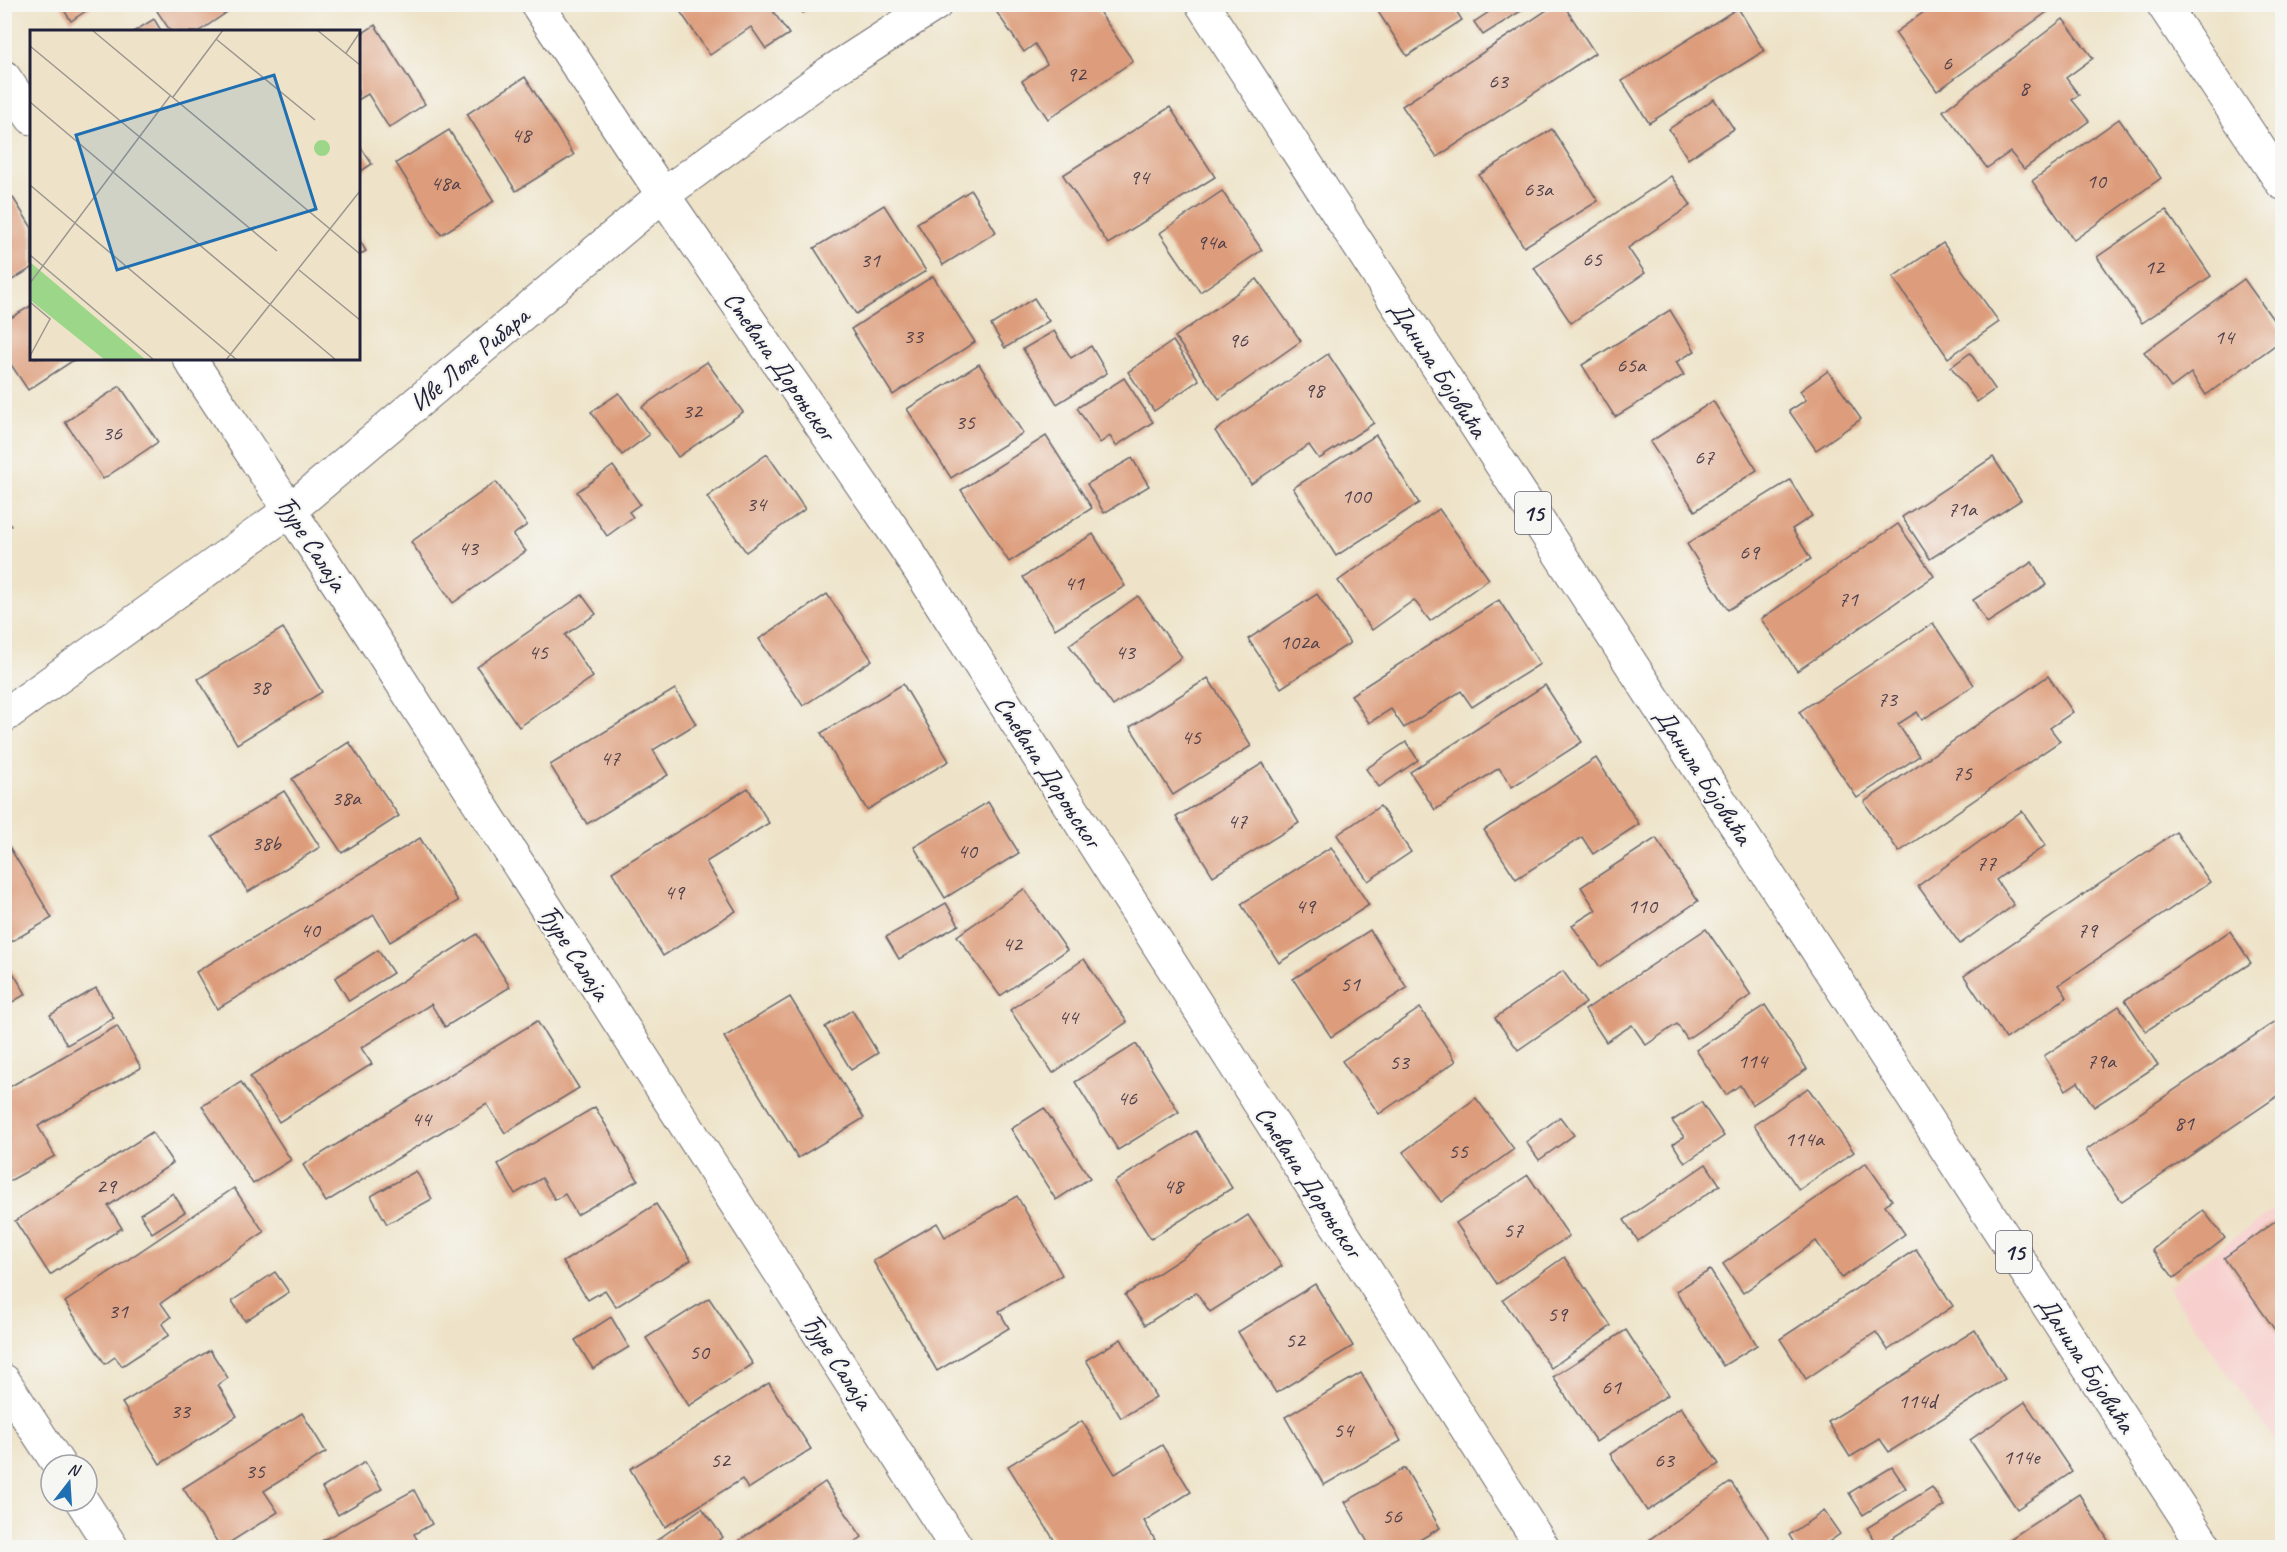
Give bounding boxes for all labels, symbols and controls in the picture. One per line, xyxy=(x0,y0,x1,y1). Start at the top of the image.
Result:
inset map xyxy=(30,30,360,360)
house number: 6 xyxy=(1942,49,1953,77)
house number: 92 xyxy=(1066,60,1088,88)
house number: 63 xyxy=(1488,67,1510,95)
house number: 8 xyxy=(2019,74,2031,102)
house number: 48 xyxy=(511,121,533,149)
house number: 94 xyxy=(1129,163,1151,191)
house number: 10 xyxy=(2086,167,2108,195)
house number: 48a xyxy=(430,169,461,197)
house number: 63a xyxy=(1523,175,1554,203)
house number: 94a xyxy=(1196,228,1227,256)
house number: 65 xyxy=(1582,245,1603,273)
house number: 31 xyxy=(860,246,881,274)
house number: 12 xyxy=(2144,253,2166,281)
street label: Стевана Дороњског xyxy=(716,285,845,448)
street label: Данила Бојовића xyxy=(1382,295,1496,445)
street label: Иве Лоле Рибара xyxy=(403,298,538,419)
house number: 33 xyxy=(903,322,925,350)
house number: 14 xyxy=(2214,323,2236,351)
house number: 96 xyxy=(1228,326,1249,354)
house number: 65a xyxy=(1616,351,1647,379)
house number: 98 xyxy=(1304,376,1326,404)
house number: 32 xyxy=(682,397,704,425)
house number: 35 xyxy=(955,408,976,436)
house number: 36 xyxy=(102,419,123,447)
house number: 67 xyxy=(1694,443,1715,471)
house number: 100 xyxy=(1341,482,1373,510)
street label: Ђуре Салаја xyxy=(268,489,356,599)
house number: 34 xyxy=(746,490,768,518)
road number: 15 xyxy=(1515,492,1551,534)
house number: 71a xyxy=(1947,495,1978,523)
house number: 43 xyxy=(458,534,480,562)
house number: 69 xyxy=(1739,538,1761,566)
house number: 41 xyxy=(1064,569,1085,597)
house number: 71 xyxy=(1838,585,1859,613)
house number: 102a xyxy=(1279,628,1320,656)
house number: 45 xyxy=(528,638,549,666)
house number: 43 xyxy=(1115,638,1137,666)
house number: 38 xyxy=(250,673,272,701)
house number: 73 xyxy=(1877,685,1899,713)
street label: Стевана Дороњског xyxy=(986,689,1110,856)
street label: Данила Бојовића xyxy=(1647,702,1761,852)
house number: 45 xyxy=(1181,723,1202,751)
house number: 47 xyxy=(600,744,621,772)
house number: 75 xyxy=(1952,759,1973,787)
house number: 38a xyxy=(331,784,362,812)
house number: 47 xyxy=(1227,807,1248,835)
house number: 38b xyxy=(251,829,282,857)
house number: 40 xyxy=(957,837,979,865)
house number: 77 xyxy=(1976,849,1997,877)
house number: 49 xyxy=(664,878,686,906)
house number: 49 xyxy=(1295,892,1317,920)
house number: 110 xyxy=(1627,892,1659,920)
street label: Ђуре Салаја xyxy=(531,898,619,1008)
house number: 40 xyxy=(300,916,322,944)
house number: 79 xyxy=(2077,916,2099,944)
house number: 42 xyxy=(1002,930,1024,958)
house number: 51 xyxy=(1340,970,1361,998)
house number: 44 xyxy=(1058,1003,1080,1031)
house number: 114 xyxy=(1737,1047,1769,1075)
house number: 79a xyxy=(2086,1047,2117,1075)
house number: 53 xyxy=(1389,1048,1411,1076)
house number: 46 xyxy=(1117,1084,1138,1112)
street label: Стевана Дороњског xyxy=(1247,1099,1371,1266)
house number: 44 xyxy=(411,1105,433,1133)
house number: 81 xyxy=(2174,1109,2195,1137)
house number: 114a xyxy=(1784,1125,1825,1153)
house number: 55 xyxy=(1448,1137,1469,1165)
house number: 29 xyxy=(96,1172,118,1200)
house number: 48 xyxy=(1163,1172,1185,1200)
house number: 57 xyxy=(1503,1216,1524,1244)
road number: 15 xyxy=(1996,1231,2032,1273)
street label: Данила Бојовића xyxy=(2030,1290,2144,1440)
house number: 31 xyxy=(108,1297,129,1325)
house number: 59 xyxy=(1547,1300,1569,1328)
street label: Ђуре Салаја xyxy=(794,1307,882,1417)
house number: 52 xyxy=(1285,1326,1307,1354)
house number: 50 xyxy=(689,1338,711,1366)
house number: 61 xyxy=(1601,1373,1622,1401)
house number: 114d xyxy=(1898,1387,1940,1415)
house number: 33 xyxy=(170,1397,192,1425)
house number: 54 xyxy=(1333,1416,1355,1444)
house number: 114e xyxy=(2003,1443,2041,1471)
house number: 52 xyxy=(710,1446,732,1474)
house number: 63 xyxy=(1654,1446,1676,1474)
north arrow xyxy=(39,1453,99,1513)
house number: 35 xyxy=(245,1457,266,1485)
text: N xyxy=(65,1459,84,1482)
house number: 56 xyxy=(1382,1502,1403,1530)

